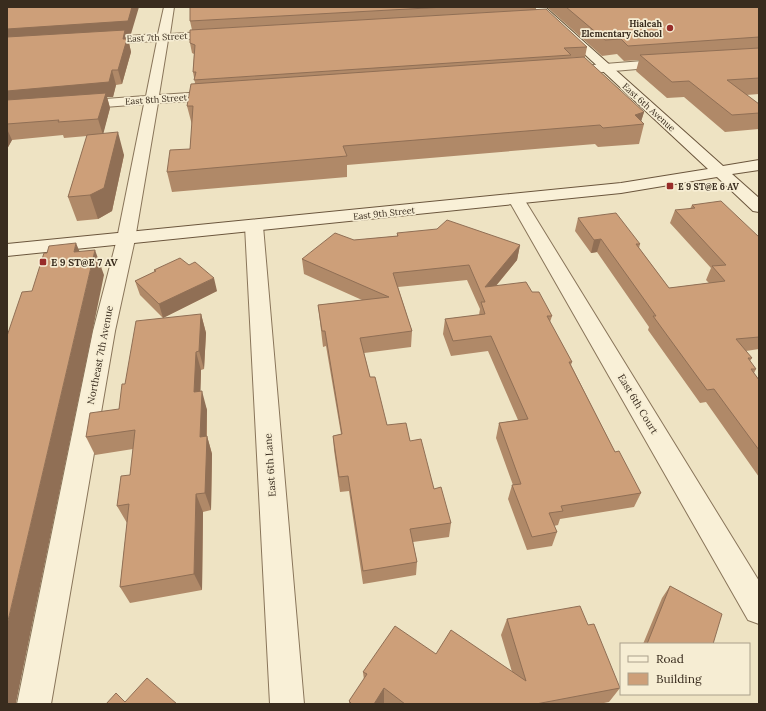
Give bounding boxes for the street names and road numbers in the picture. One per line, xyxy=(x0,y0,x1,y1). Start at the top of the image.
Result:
street label: East 7th Street xyxy=(126,30,188,44)
street label: East 6th Avenue xyxy=(620,80,678,134)
street label: East 8th Street xyxy=(125,91,188,107)
street label: East 9th Street xyxy=(352,204,416,222)
street label: Northeast 7th Avenue xyxy=(84,304,116,406)
street label: East 6th Court xyxy=(615,372,661,437)
street label: East 6th Lane xyxy=(261,432,279,497)

